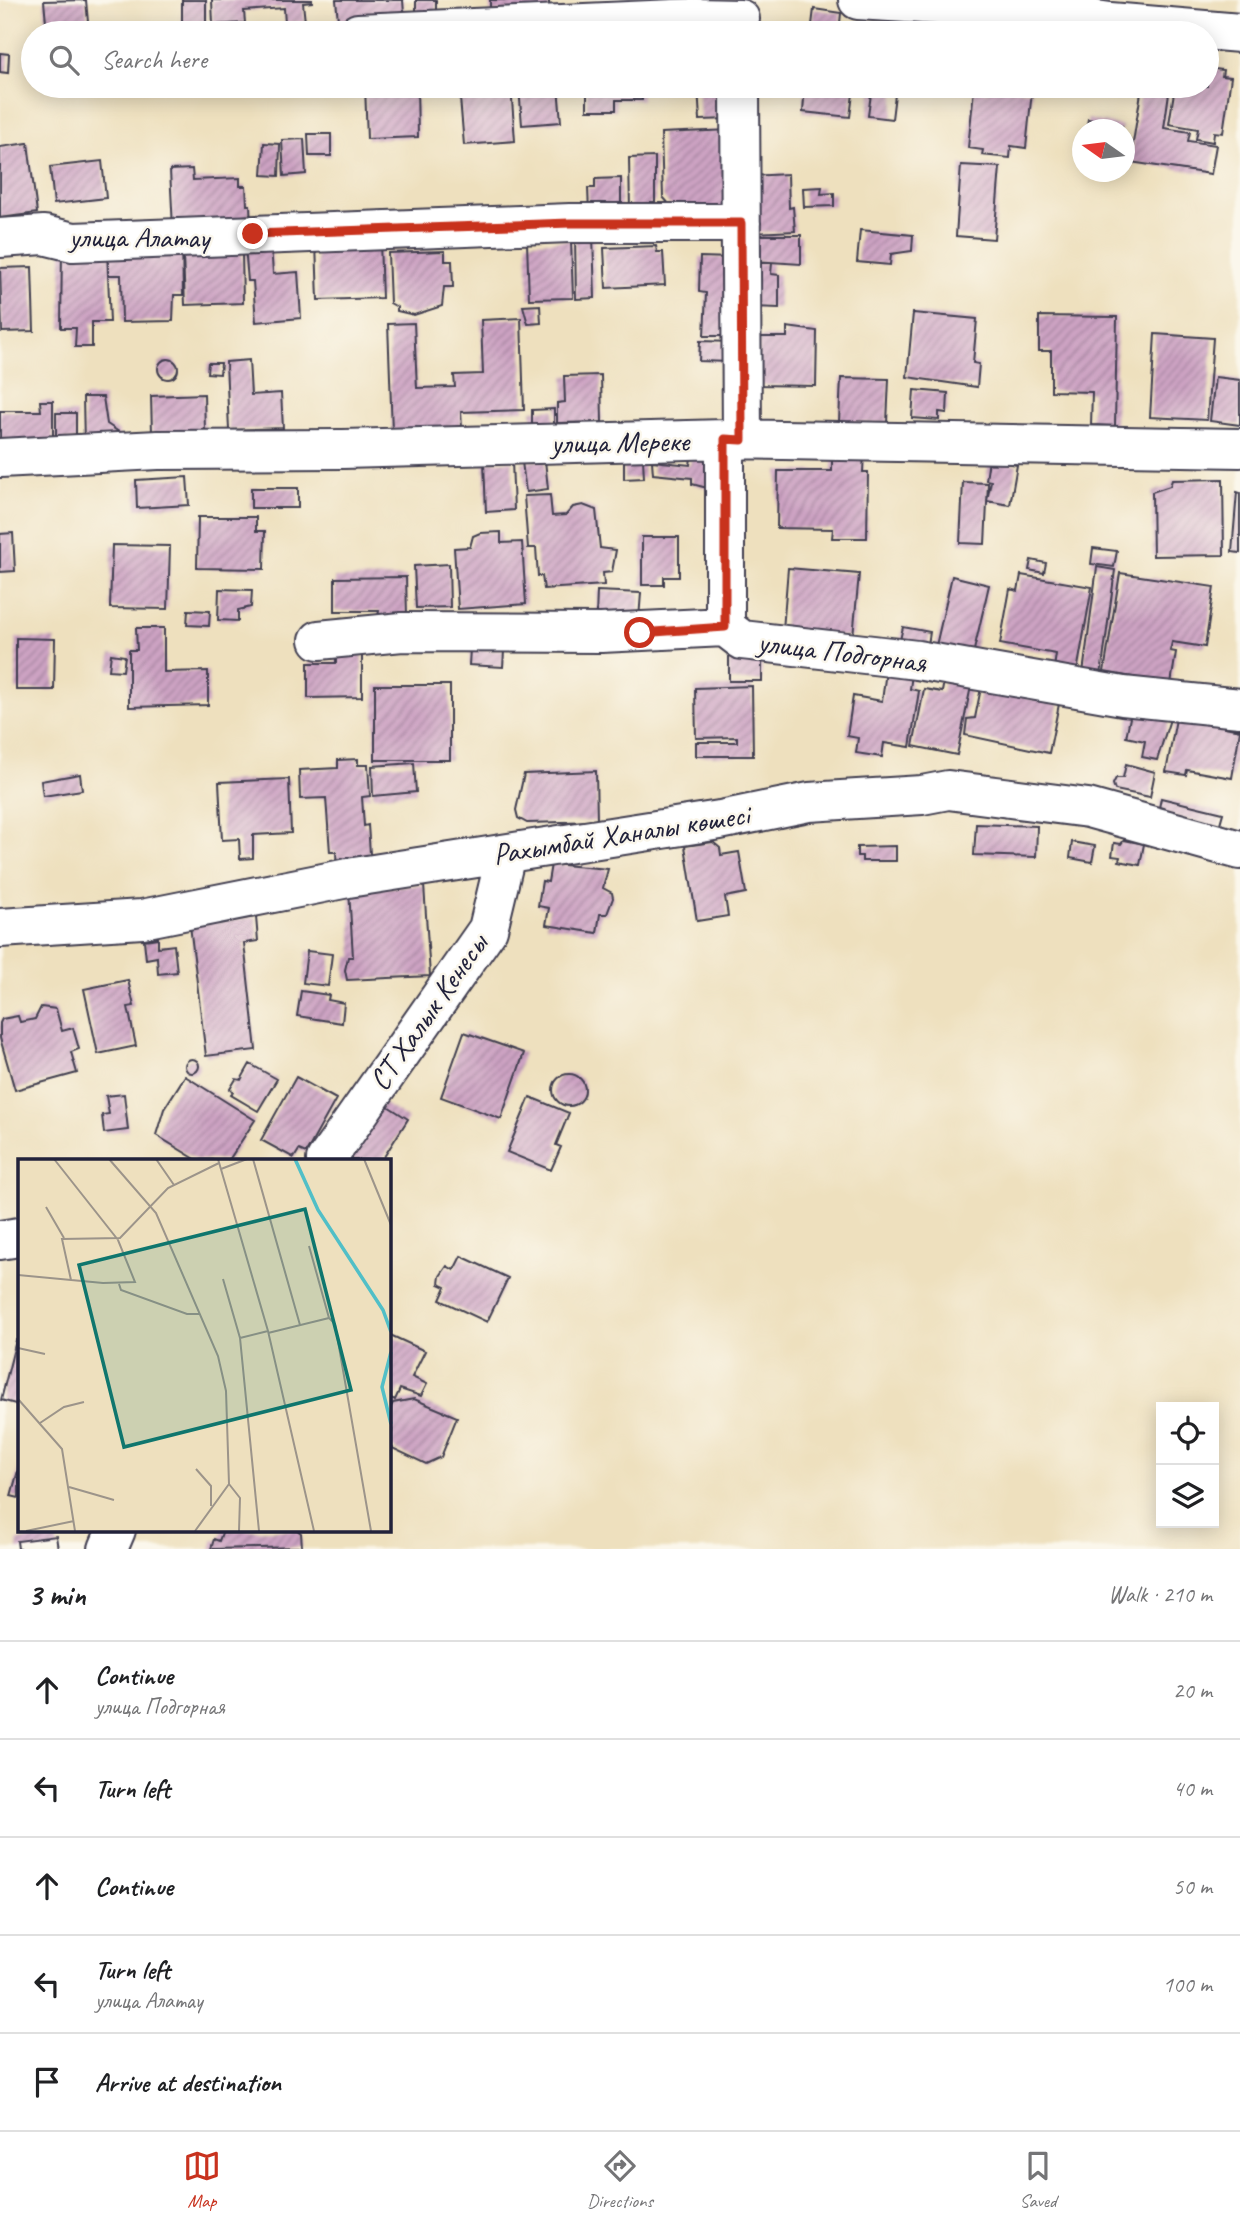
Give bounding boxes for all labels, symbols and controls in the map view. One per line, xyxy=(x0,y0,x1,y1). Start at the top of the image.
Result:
search box xyxy=(21,21,1219,98)
icon: search xyxy=(45,41,83,79)
text: Search here xyxy=(101,43,207,76)
north arrow xyxy=(1072,119,1135,182)
street label: улица Алатау xyxy=(67,218,212,256)
route end xyxy=(237,218,268,249)
street label: улица Мереке xyxy=(549,422,692,462)
route start xyxy=(624,617,655,648)
street label: улица Подгорная xyxy=(754,623,929,681)
street label: Рахымбай Ханалы көшесі xyxy=(490,794,755,873)
street label: СТ Халык Кенесы xyxy=(360,925,497,1098)
inset map xyxy=(18,1159,390,1532)
map controls xyxy=(1156,1402,1219,1528)
button: locate xyxy=(1156,1402,1219,1465)
button: layers xyxy=(1156,1465,1219,1528)
text: 3 min xyxy=(28,1576,85,1614)
text: Walk · 210 m xyxy=(1108,1580,1212,1609)
text: Continue xyxy=(95,1659,173,1692)
icon: ahead xyxy=(28,1671,66,1709)
text: 20 m xyxy=(1173,1676,1212,1705)
text: улица Подгорная xyxy=(95,1692,225,1721)
icon: left xyxy=(28,1769,66,1807)
text: Turn left xyxy=(95,1772,170,1805)
text: 40 m xyxy=(1173,1774,1212,1803)
icon: ahead xyxy=(28,1867,66,1905)
text: Continue xyxy=(95,1870,173,1903)
text: 50 m xyxy=(1173,1872,1212,1901)
text: Turn left xyxy=(95,1953,170,1986)
icon: left xyxy=(28,1965,66,2003)
text: 100 m xyxy=(1163,1970,1212,1999)
text: улица Алатау xyxy=(95,1986,203,2015)
icon: arrive xyxy=(28,2063,66,2101)
text: Arrive at destination xyxy=(95,2066,281,2099)
tab: Map xyxy=(183,2147,221,2213)
tab: Directions xyxy=(587,2147,653,2213)
tab: Saved xyxy=(1019,2147,1057,2213)

